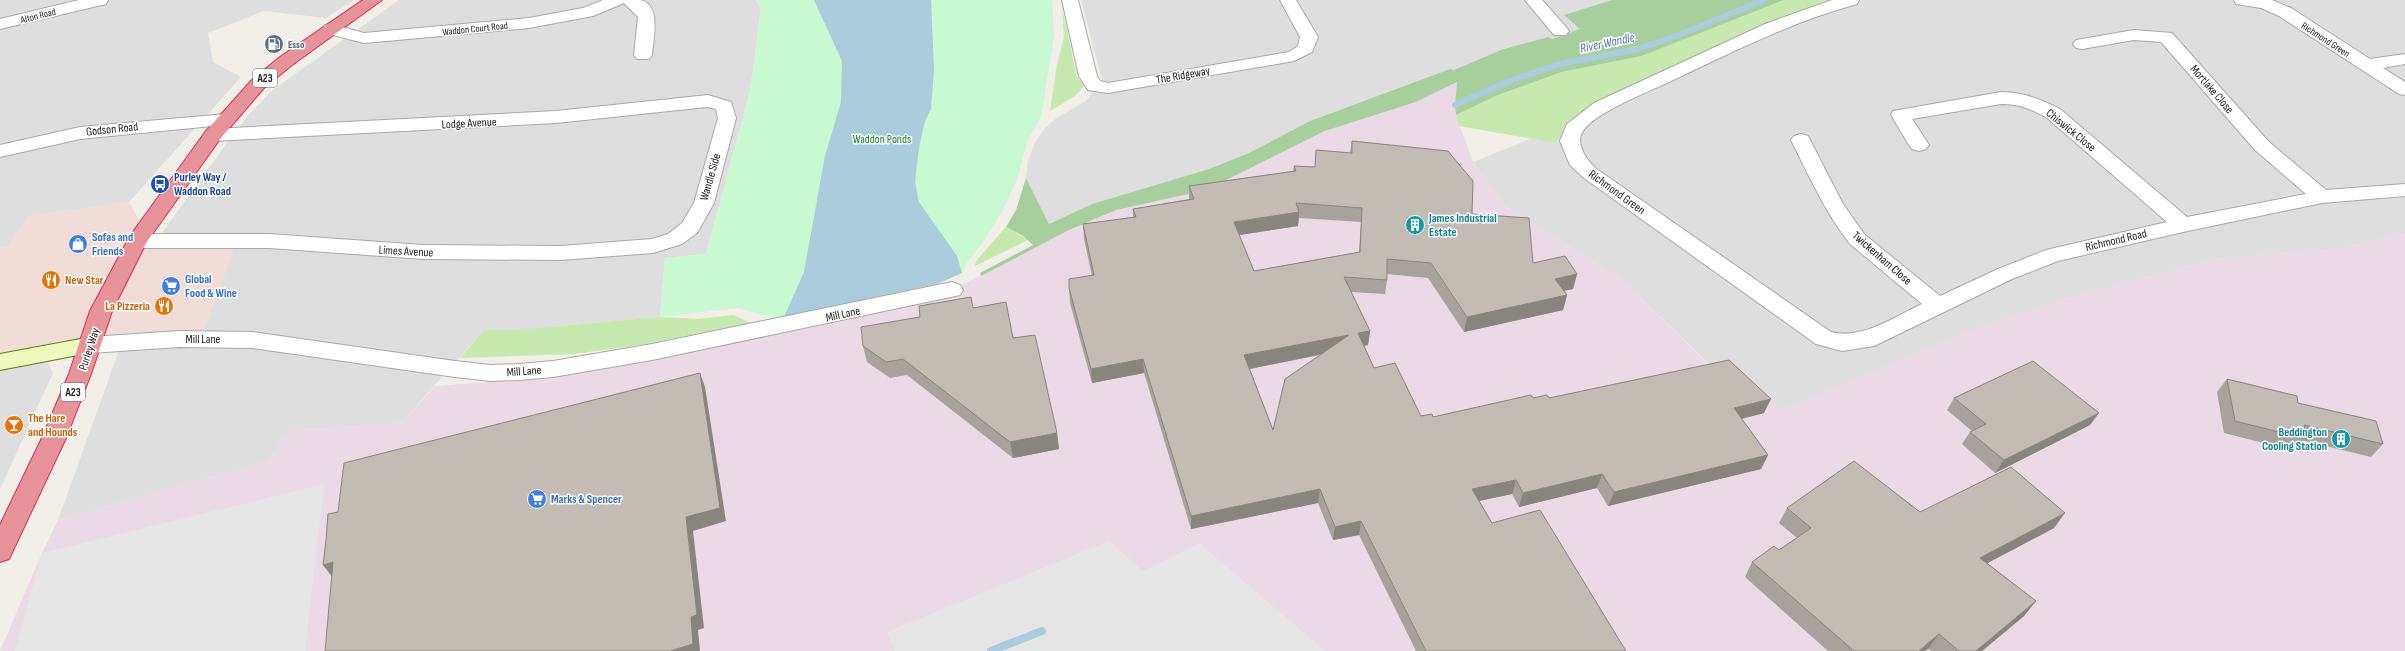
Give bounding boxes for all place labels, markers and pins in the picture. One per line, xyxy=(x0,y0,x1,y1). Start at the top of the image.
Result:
fuel station icon: Esso xyxy=(263,33,285,55)
place label: Esso xyxy=(288,39,304,51)
place label: Purley Way / Waddon Road xyxy=(174,170,231,199)
bus stop icon: Purley Way / Waddon Road xyxy=(149,173,171,195)
place label: James Industrial Estate xyxy=(1428,211,1497,240)
building icon: James Industrial Estate xyxy=(1404,214,1426,236)
place label: Sofas and Friends xyxy=(92,230,133,259)
shop icon: Sofas and Friends xyxy=(67,233,89,255)
restaurant icon: New Star xyxy=(40,269,62,291)
place label: Global Food & Wine xyxy=(185,272,237,301)
place label: New Star xyxy=(65,273,104,288)
supermarket icon: Global Food & Wine xyxy=(160,275,182,297)
restaurant icon: La Pizzeria xyxy=(153,295,175,317)
place label: La Pizzeria xyxy=(105,299,150,314)
place label: The Hare and Hounds xyxy=(28,411,78,440)
bar icon: The Hare and Hounds xyxy=(3,414,25,436)
place label: Beddington Cooling Station xyxy=(2262,425,2327,454)
building icon: Beddington Cooling Station xyxy=(2330,428,2352,450)
supermarket icon: Marks & Spencer xyxy=(526,488,548,510)
place label: Marks & Spencer xyxy=(551,492,622,507)

